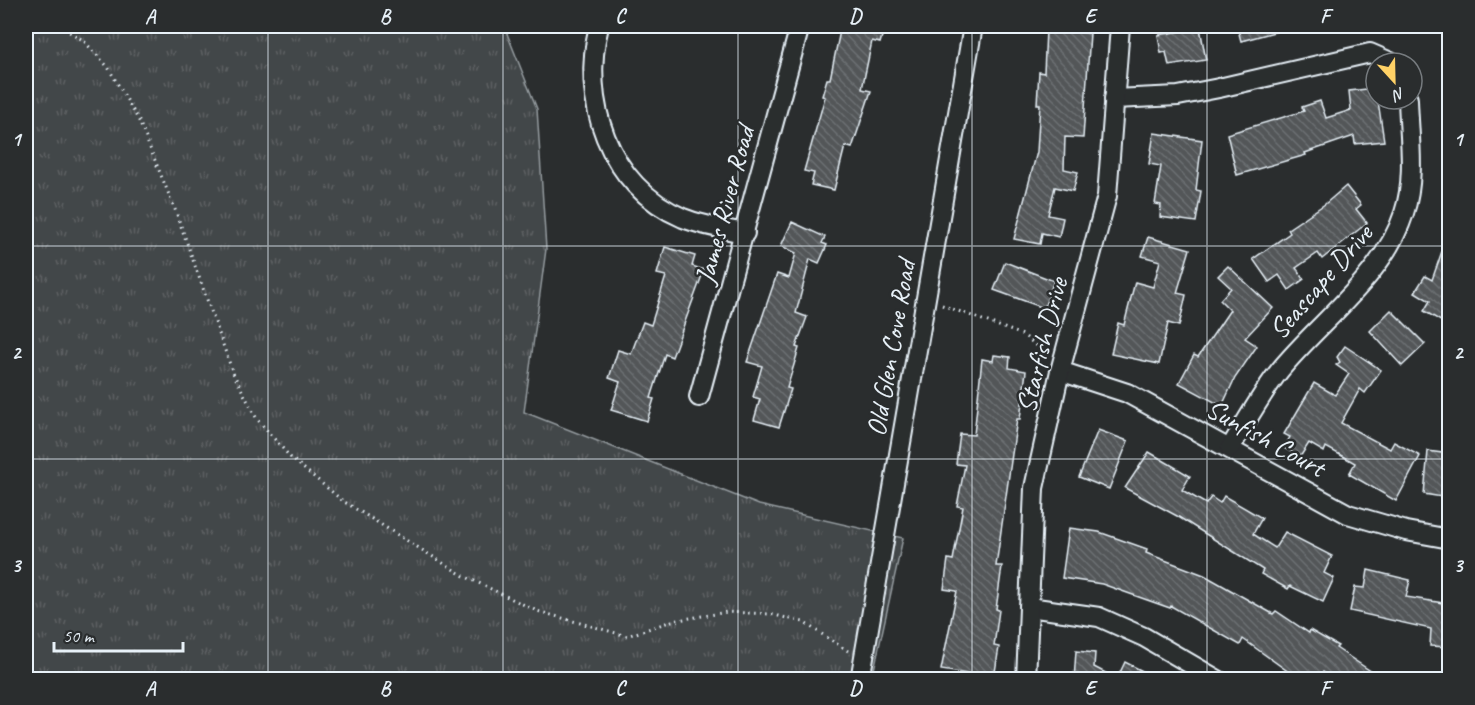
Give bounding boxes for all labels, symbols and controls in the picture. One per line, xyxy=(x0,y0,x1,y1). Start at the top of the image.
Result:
text: A xyxy=(145,4,157,29)
text: B xyxy=(380,4,392,29)
text: C xyxy=(615,4,627,29)
text: D xyxy=(849,4,863,29)
text: E xyxy=(1085,4,1099,29)
text: F xyxy=(1320,4,1334,29)
north arrow xyxy=(1364,51,1424,111)
text: N xyxy=(1388,83,1408,106)
street label: James River Road xyxy=(686,118,763,290)
text: 1 xyxy=(12,127,23,152)
text: 1 xyxy=(1454,127,1465,152)
street label: Seascape Drive xyxy=(1261,215,1381,346)
street label: Old Glen Cove Road xyxy=(858,253,924,439)
street label: Starfish Drive xyxy=(1008,272,1076,416)
text: 2 xyxy=(12,340,23,365)
text: 2 xyxy=(1454,340,1465,365)
street label: Sunfish Court xyxy=(1200,390,1334,486)
text: 3 xyxy=(12,553,23,578)
text: 3 xyxy=(1454,553,1465,578)
scale bar xyxy=(54,615,183,653)
text: 50 m xyxy=(63,625,96,647)
text: A xyxy=(145,676,157,701)
text: B xyxy=(380,676,392,701)
text: C xyxy=(615,676,627,701)
text: D xyxy=(849,676,863,701)
text: E xyxy=(1085,676,1099,701)
text: F xyxy=(1320,676,1334,701)

